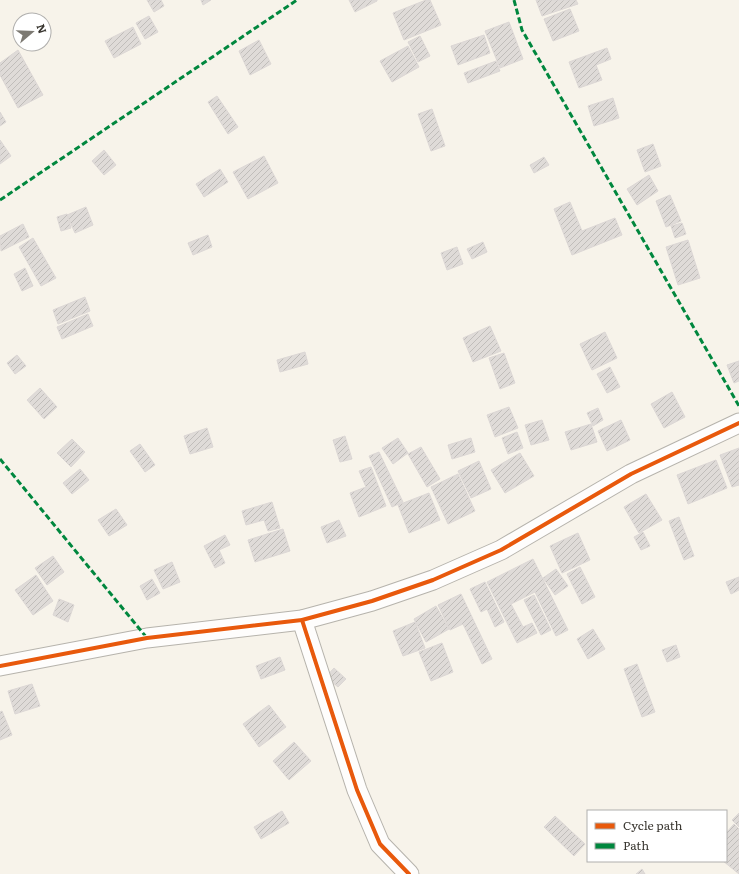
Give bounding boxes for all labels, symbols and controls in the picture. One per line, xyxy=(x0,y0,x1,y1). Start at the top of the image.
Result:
north arrow xyxy=(12,12,52,52)
text: N xyxy=(33,21,51,35)
legend xyxy=(587,810,727,862)
text: Cycle path xyxy=(623,816,683,834)
text: Path xyxy=(623,836,649,854)

